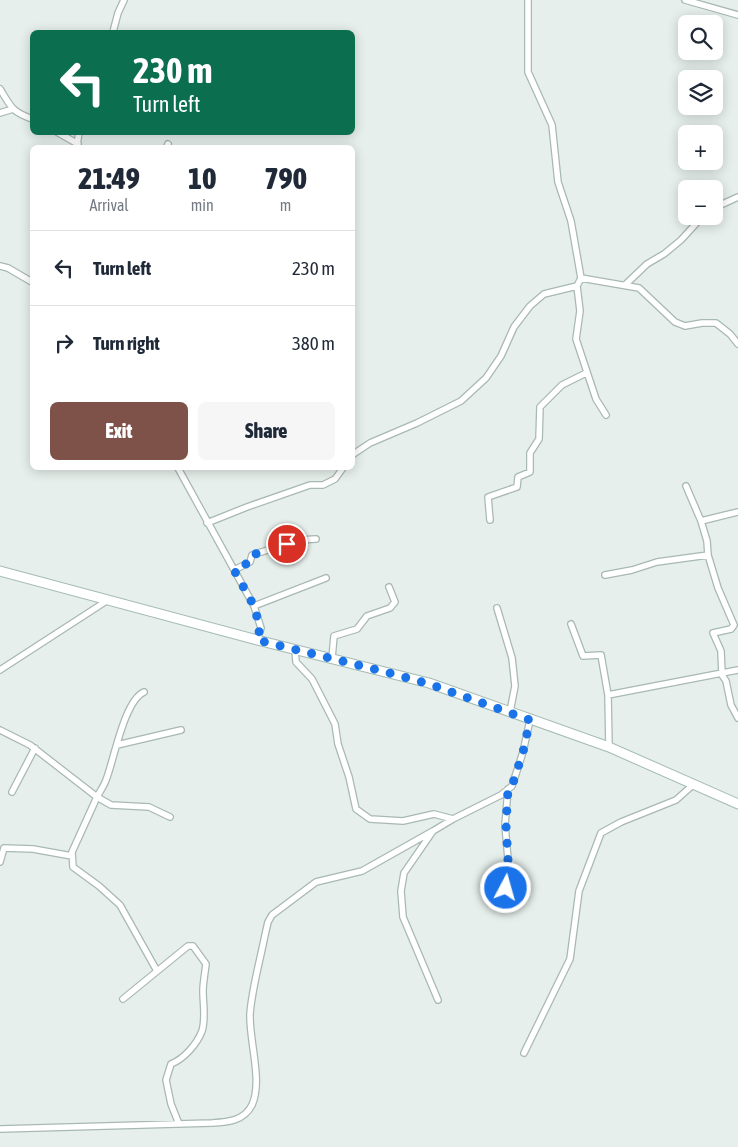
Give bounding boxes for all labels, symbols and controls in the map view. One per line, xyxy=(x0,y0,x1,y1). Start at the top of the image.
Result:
map controls xyxy=(678,15,723,225)
button: search xyxy=(678,15,723,60)
icon: left xyxy=(50,50,115,115)
text: 230 m xyxy=(133,50,212,90)
button: layers xyxy=(678,70,723,115)
text: Turn left xyxy=(133,91,200,117)
button: + xyxy=(678,125,723,170)
text: 21:49 xyxy=(78,161,140,195)
text: 10 xyxy=(188,161,216,195)
text: 790 xyxy=(264,161,307,195)
button: − xyxy=(678,180,723,225)
text: Arrival xyxy=(90,196,129,214)
text: min xyxy=(191,196,214,214)
text: m xyxy=(280,196,291,214)
icon: left xyxy=(50,254,78,282)
text: Turn left xyxy=(93,257,151,279)
text: 230 m xyxy=(292,257,335,279)
icon: right xyxy=(50,329,78,357)
text: Turn right xyxy=(93,332,160,354)
text: 380 m xyxy=(292,332,335,354)
button: Exit xyxy=(50,402,188,460)
button: Share xyxy=(198,402,335,460)
pin xyxy=(266,523,308,565)
icon: arrive xyxy=(273,530,301,558)
position arrow xyxy=(479,861,531,913)

